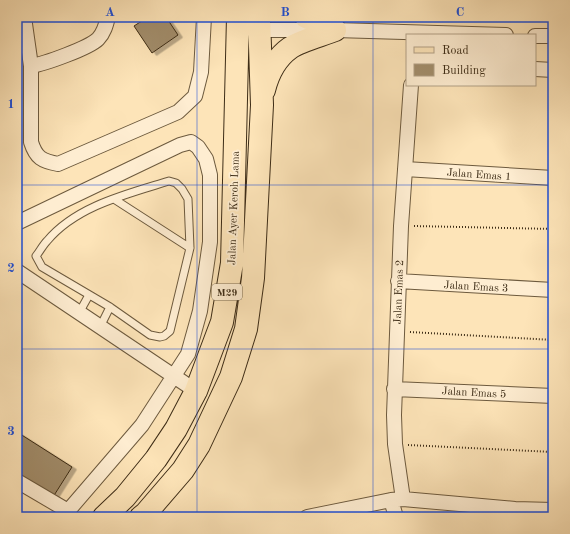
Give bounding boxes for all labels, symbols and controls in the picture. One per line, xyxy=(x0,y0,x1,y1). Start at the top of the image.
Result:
text: A xyxy=(105,6,115,19)
text: B xyxy=(280,6,290,19)
text: C xyxy=(456,6,464,19)
legend xyxy=(406,34,536,86)
text: Road xyxy=(442,45,469,57)
text: Building xyxy=(442,65,486,77)
text: 1 xyxy=(7,98,15,111)
street label: Jalan Ayer Keroh Lama xyxy=(227,150,242,265)
street label: Jalan Emas 1 xyxy=(446,168,512,183)
street label: Jalan Emas 2 xyxy=(393,259,406,325)
text: 2 xyxy=(7,262,15,275)
street label: Jalan Emas 3 xyxy=(443,280,509,295)
road number: M29 xyxy=(212,284,242,300)
street label: Jalan Emas 5 xyxy=(441,386,507,401)
text: 3 xyxy=(7,425,15,438)

